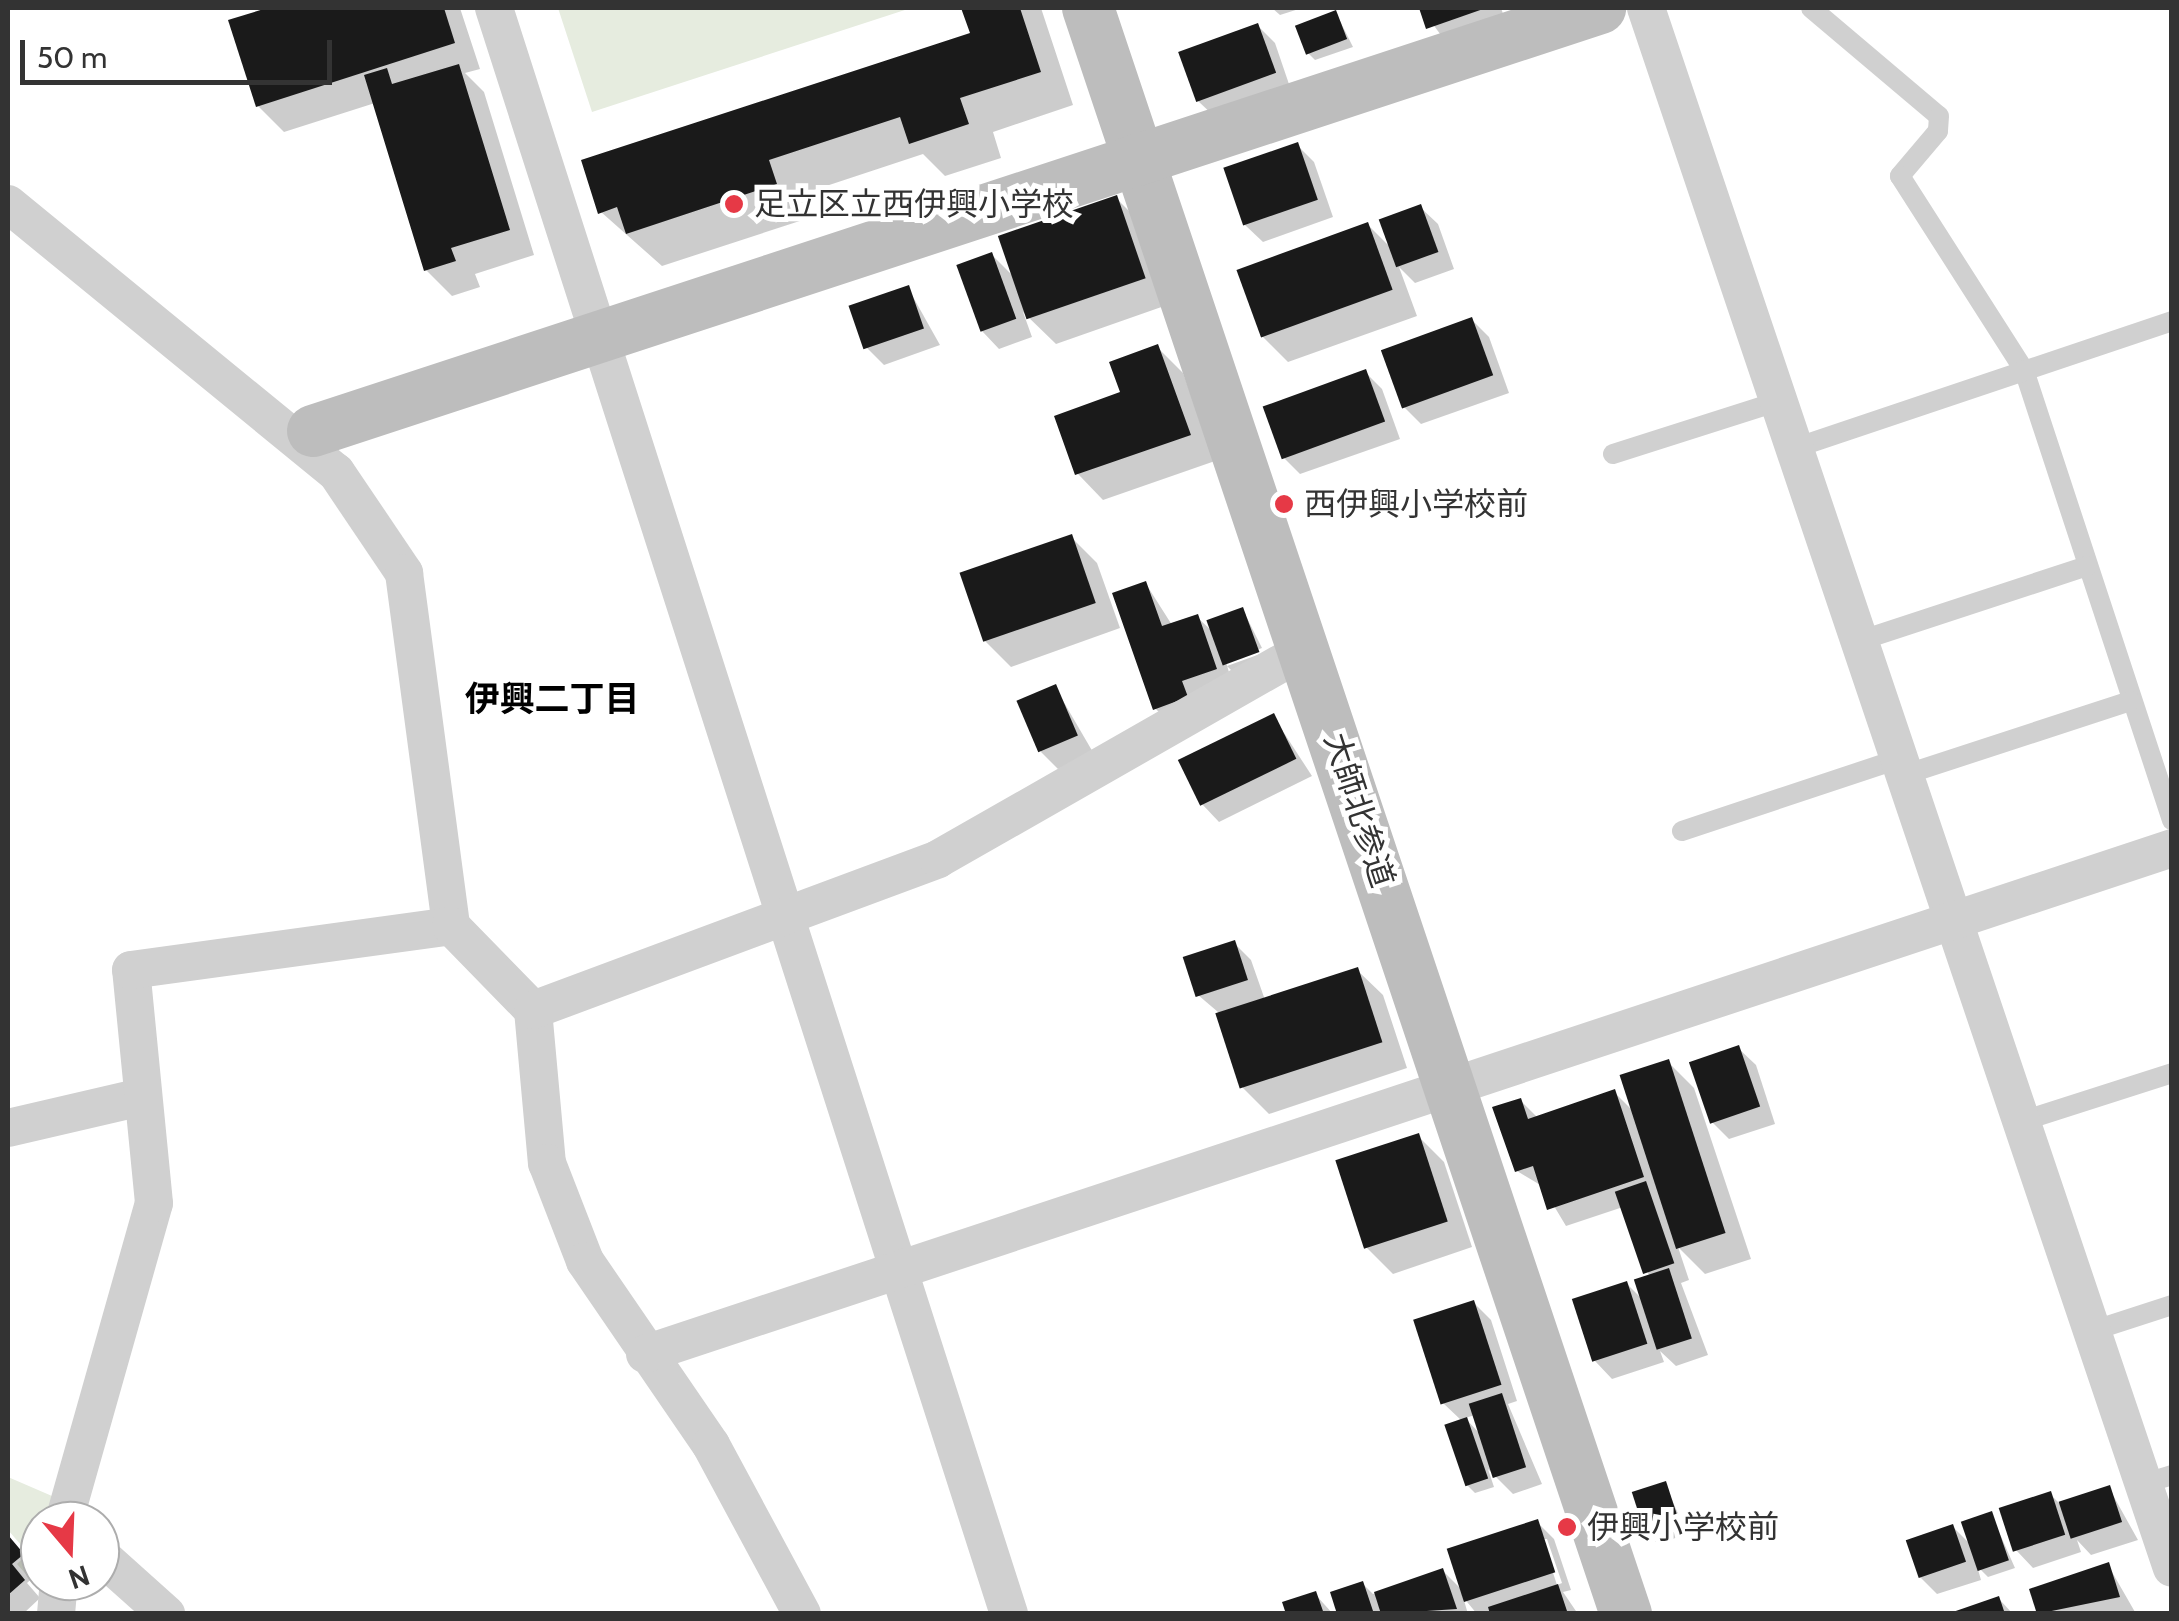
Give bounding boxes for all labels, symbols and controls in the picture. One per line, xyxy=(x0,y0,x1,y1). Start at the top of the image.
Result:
scale bar xyxy=(25,20,338,82)
text: 50 m xyxy=(37,39,107,76)
place label: 足立区立西伊興小学校 xyxy=(754,185,1074,223)
marker: 足立区立西伊興小学校 xyxy=(723,193,745,215)
place label: 西伊興小学校前 xyxy=(1304,485,1528,523)
marker: 西伊興小学校前 xyxy=(1273,493,1295,515)
district label: 伊興二丁目 xyxy=(465,678,639,720)
street label: 大師北参道 xyxy=(1316,728,1402,892)
north arrow xyxy=(20,1501,120,1601)
place label: 伊興小学校前 xyxy=(1587,1508,1779,1546)
marker: 伊興小学校前 xyxy=(1556,1516,1578,1538)
text: N xyxy=(64,1558,94,1597)

